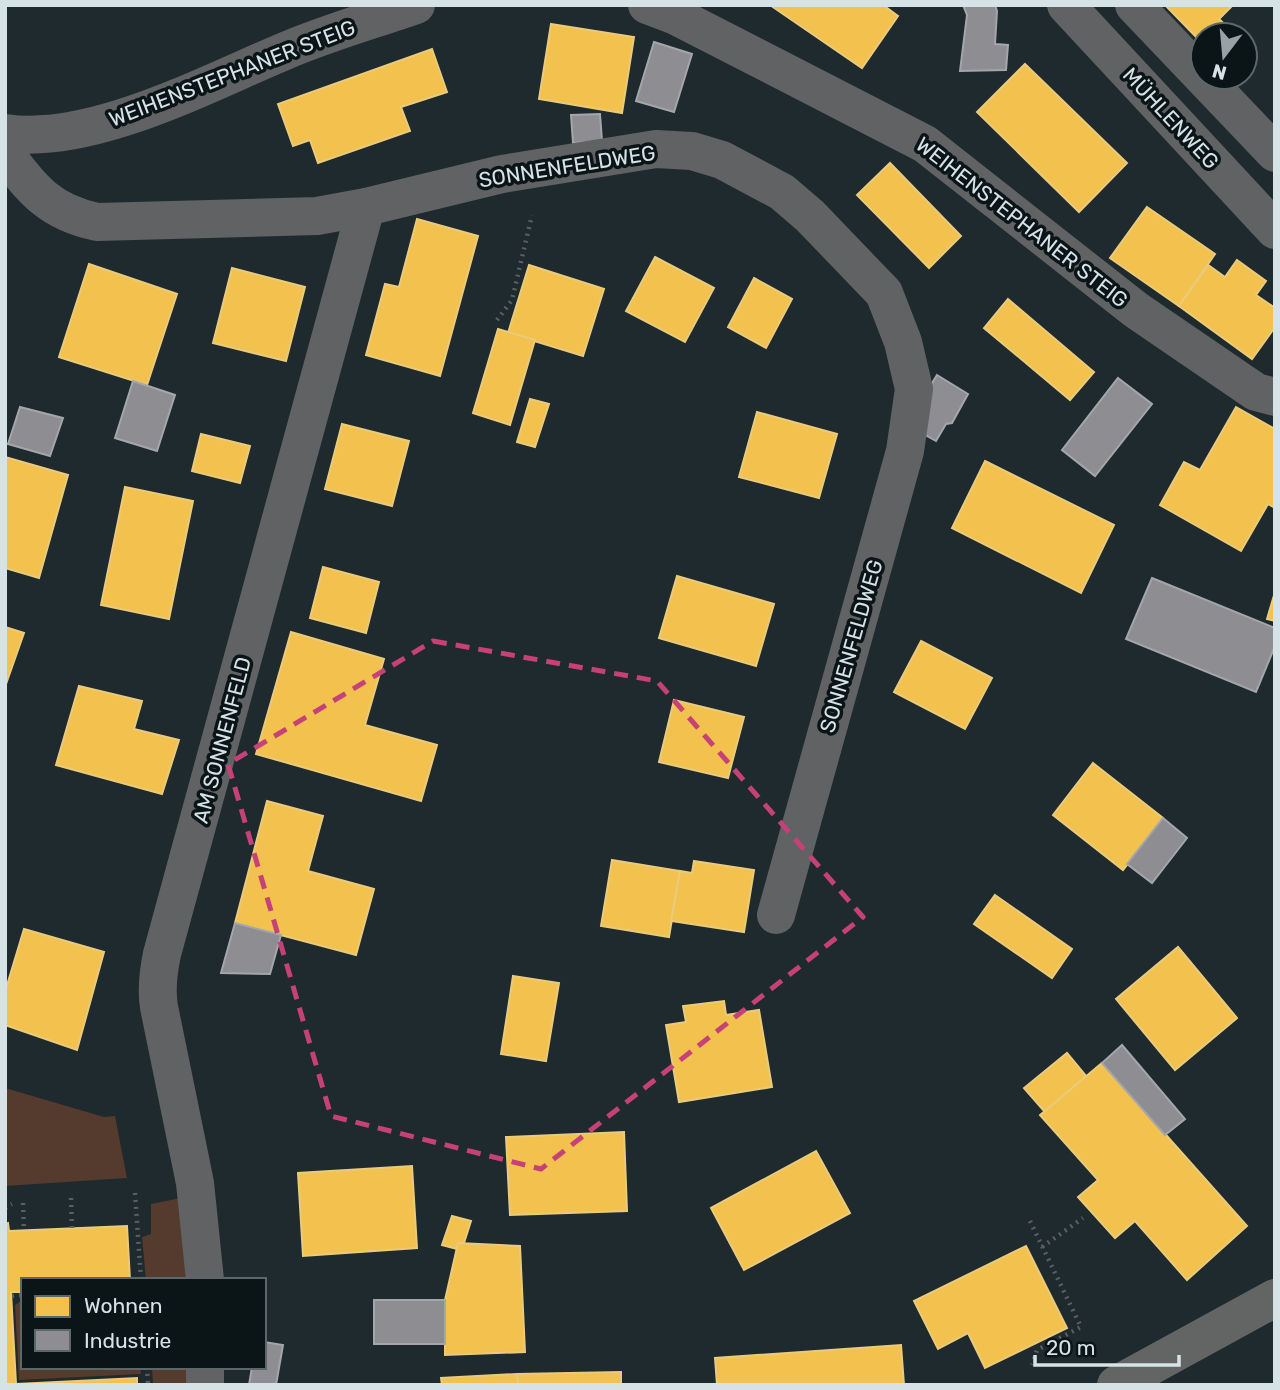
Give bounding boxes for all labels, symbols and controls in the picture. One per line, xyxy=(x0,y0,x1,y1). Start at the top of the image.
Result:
street label: WEIHENSTEPHANER STEIG xyxy=(105,14,359,132)
north arrow xyxy=(1189,21,1259,91)
street label: MÜHLENWEG xyxy=(1118,62,1224,174)
street label: WEIHENSTEPHANER STEIG xyxy=(911,132,1133,312)
street label: SONNENFELDWEG xyxy=(477,140,657,192)
street label: SONNENFELDWEG xyxy=(814,557,888,735)
street label: AM SONNENFELD xyxy=(188,654,256,826)
legend xyxy=(21,1278,266,1369)
text: Wohnen xyxy=(84,1293,162,1318)
scale bar xyxy=(1035,1324,1178,1368)
text: Industrie xyxy=(84,1328,171,1353)
text: 20 m xyxy=(1046,1335,1095,1360)

